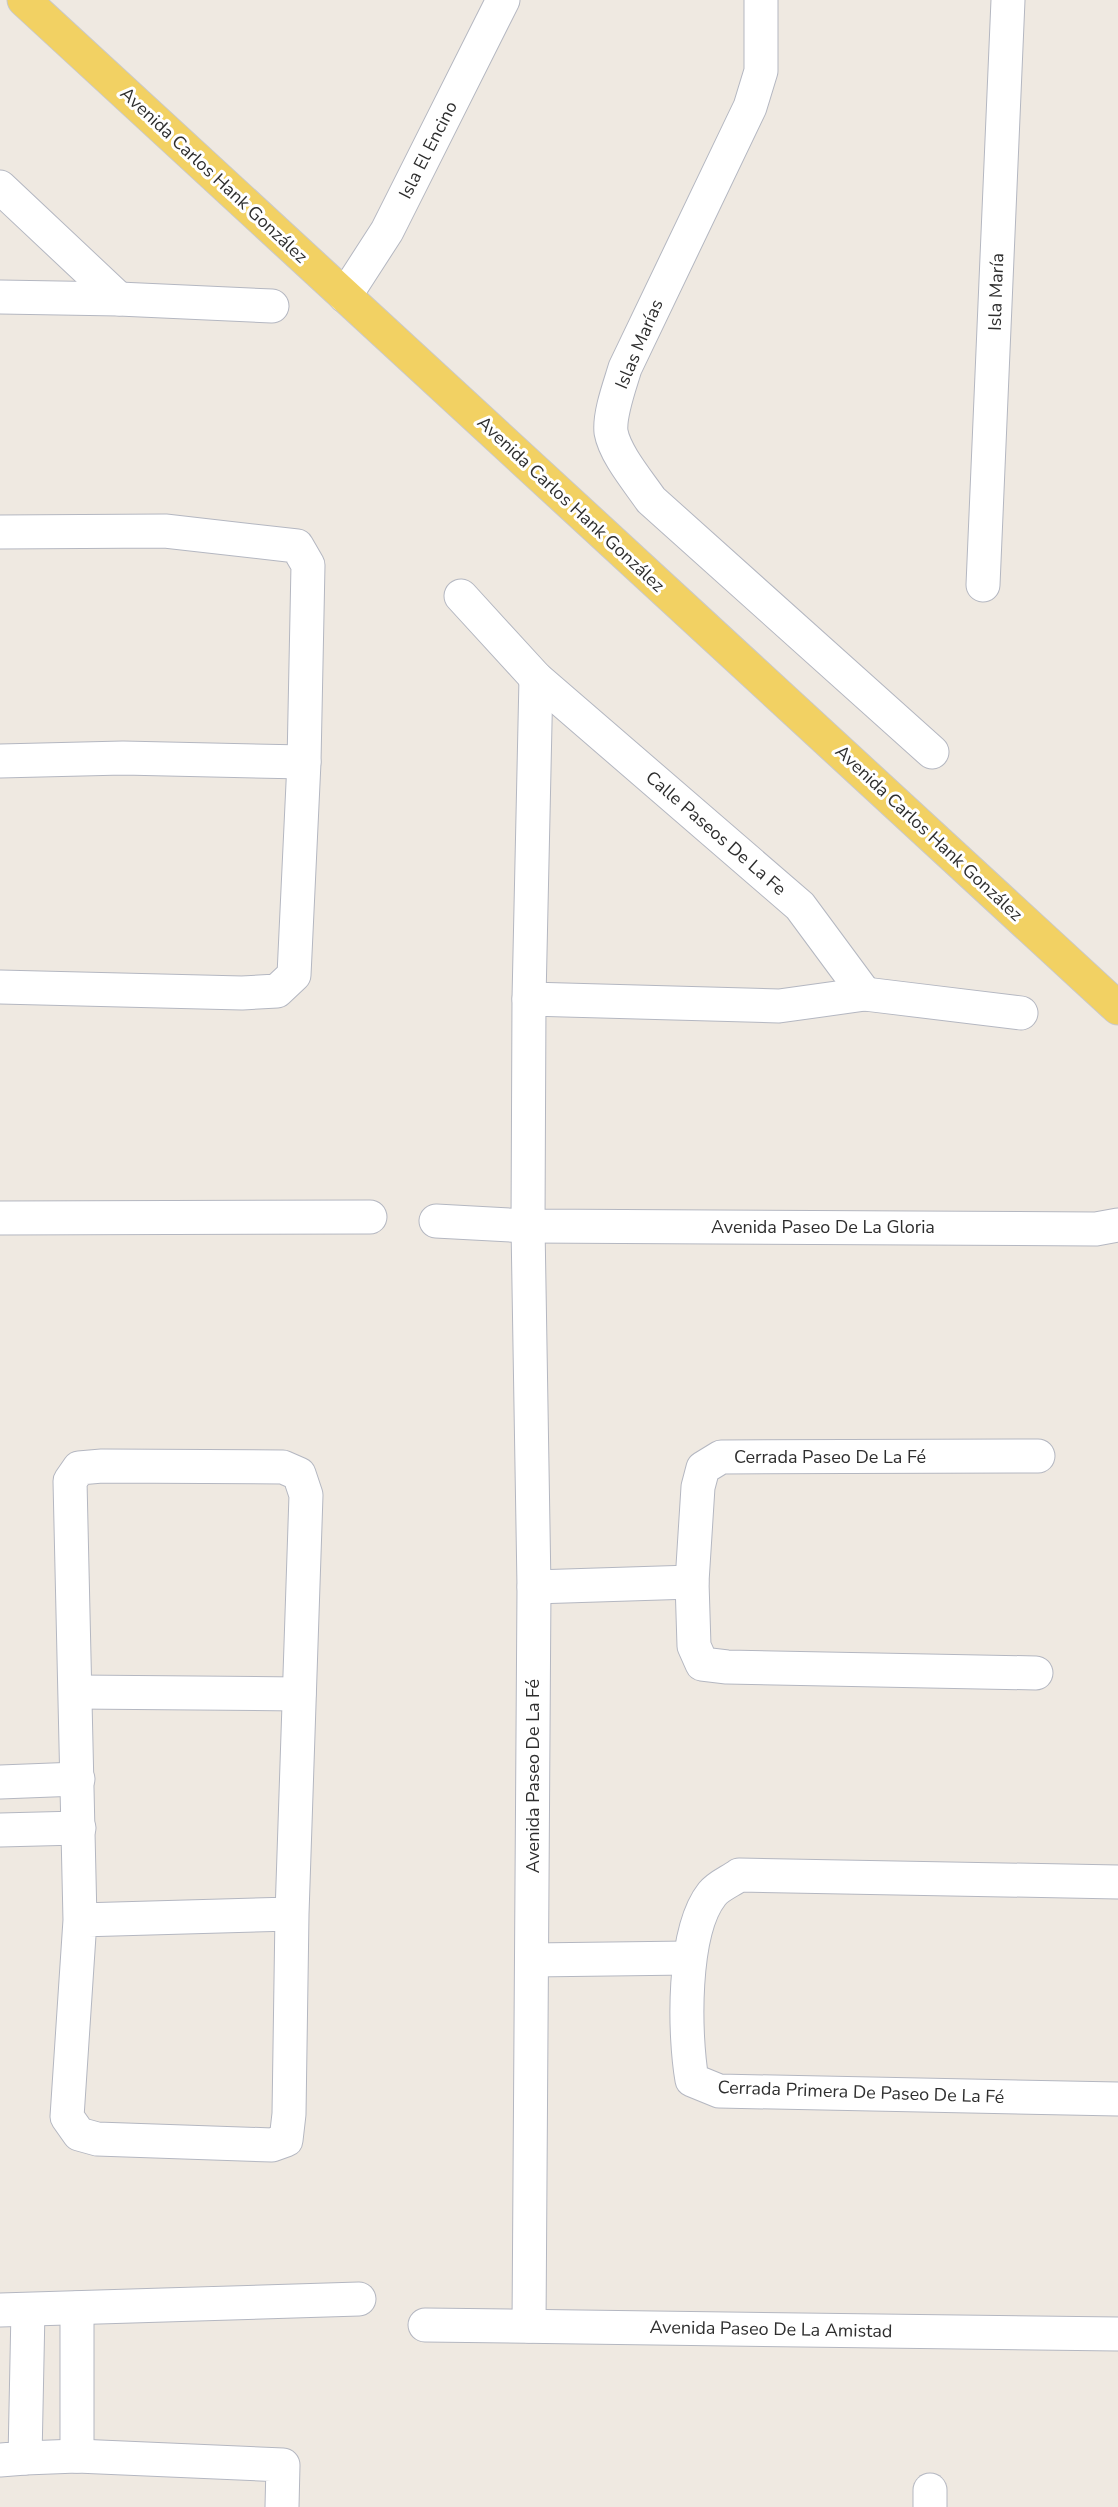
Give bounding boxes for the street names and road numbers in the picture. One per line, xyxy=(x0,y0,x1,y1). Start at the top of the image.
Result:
street label: Avenida Carlos Hank González xyxy=(115,82,313,268)
street label: Isla El Encino xyxy=(393,97,463,203)
street label: Isla María xyxy=(983,253,1009,331)
street label: Islas Marías xyxy=(609,296,669,392)
street label: Avenida Carlos Hank González xyxy=(472,411,670,597)
street label: Avenida Carlos Hank González xyxy=(830,740,1028,926)
street label: Calle Paseos De La Fe xyxy=(641,765,791,901)
street label: Avenida Paseo De La Gloria xyxy=(711,1215,935,1239)
street label: Cerrada Paseo De La Fé xyxy=(734,1445,926,1469)
street label: Avenida Paseo De La Fé xyxy=(521,1679,545,1873)
street label: Cerrada Primera De Paseo De La Fé xyxy=(717,2075,1005,2109)
street label: Avenida Paseo De La Amistad xyxy=(649,2315,893,2343)

